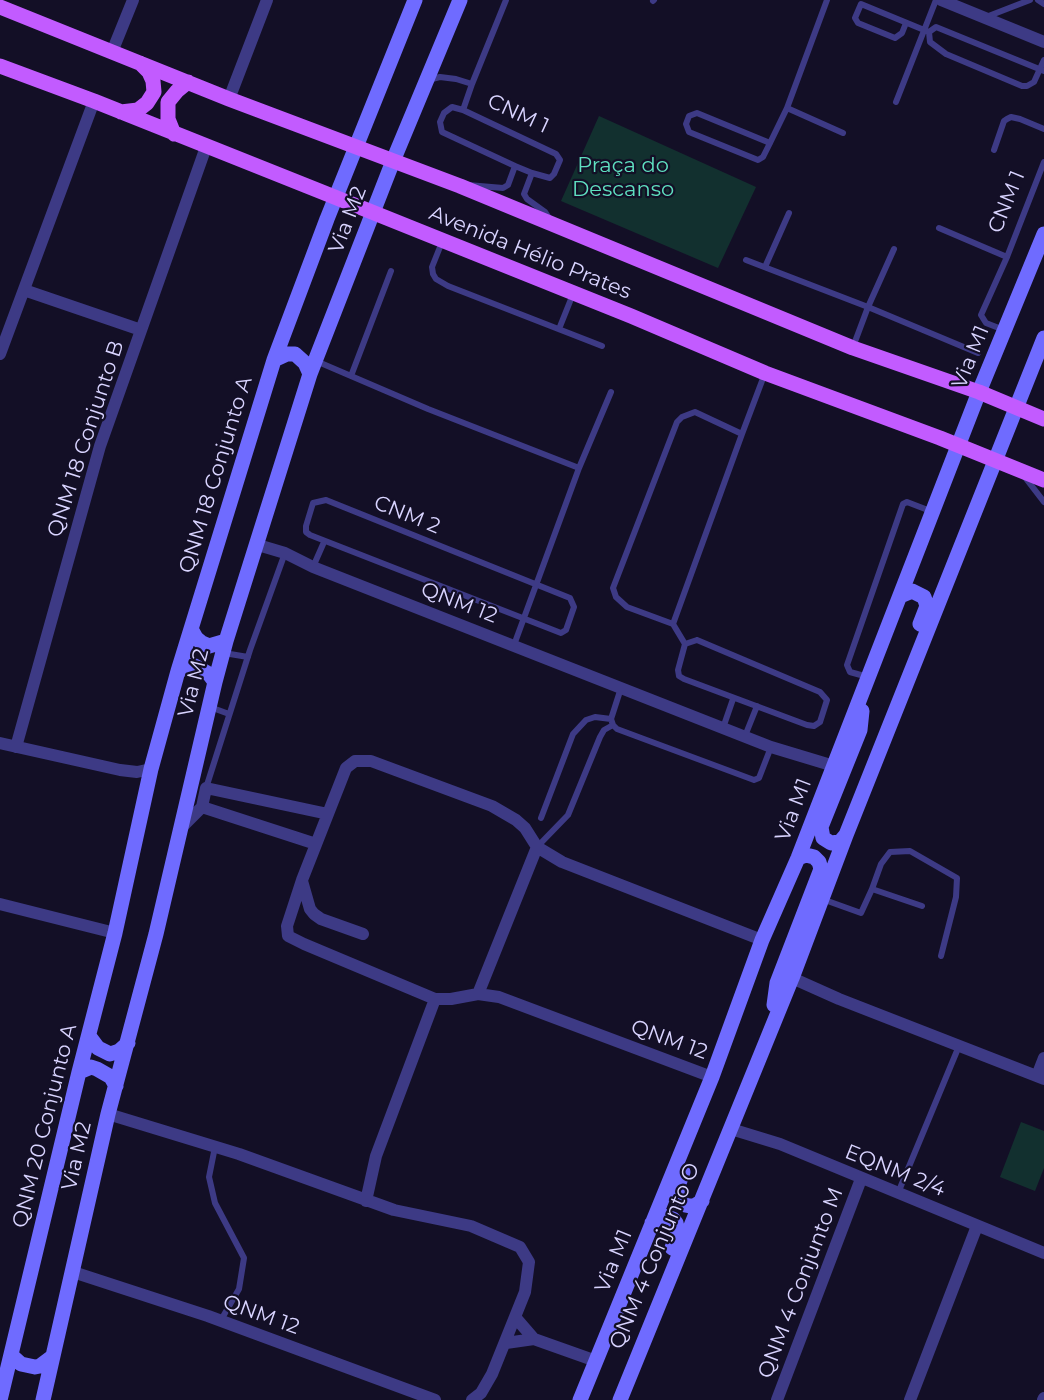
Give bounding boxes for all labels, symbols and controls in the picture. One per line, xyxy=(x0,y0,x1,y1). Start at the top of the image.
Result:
street label: CNM 1 xyxy=(483,89,553,139)
park label: Praça do Descanso xyxy=(572,153,674,203)
street label: CNM 1 xyxy=(983,167,1031,237)
street label: Via M2 xyxy=(324,183,372,257)
street label: Avenida Hélio Prates xyxy=(425,201,635,305)
street label: Via M1 xyxy=(947,322,995,392)
street label: QNM 18 Conjunto B xyxy=(42,338,130,540)
street label: QNM 18 Conjunto A xyxy=(174,374,258,576)
street label: CNM 2 xyxy=(370,490,444,540)
street label: QNM 12 xyxy=(417,577,501,629)
street label: Via M2 xyxy=(173,646,215,720)
street label: Via M1 xyxy=(771,775,817,845)
street label: QNM 12 xyxy=(627,1015,711,1065)
street label: QNM 20 Conjunto A xyxy=(7,1021,83,1231)
street label: Via M2 xyxy=(57,1119,97,1193)
street label: EQNM 2/4 xyxy=(841,1139,949,1203)
street label: QNM 4 Conjunto O xyxy=(604,1159,706,1353)
street label: QNM 4 Conjunto M xyxy=(753,1184,849,1382)
street label: Via M1 xyxy=(590,1226,638,1296)
street label: QNM 12 xyxy=(219,1290,303,1340)

